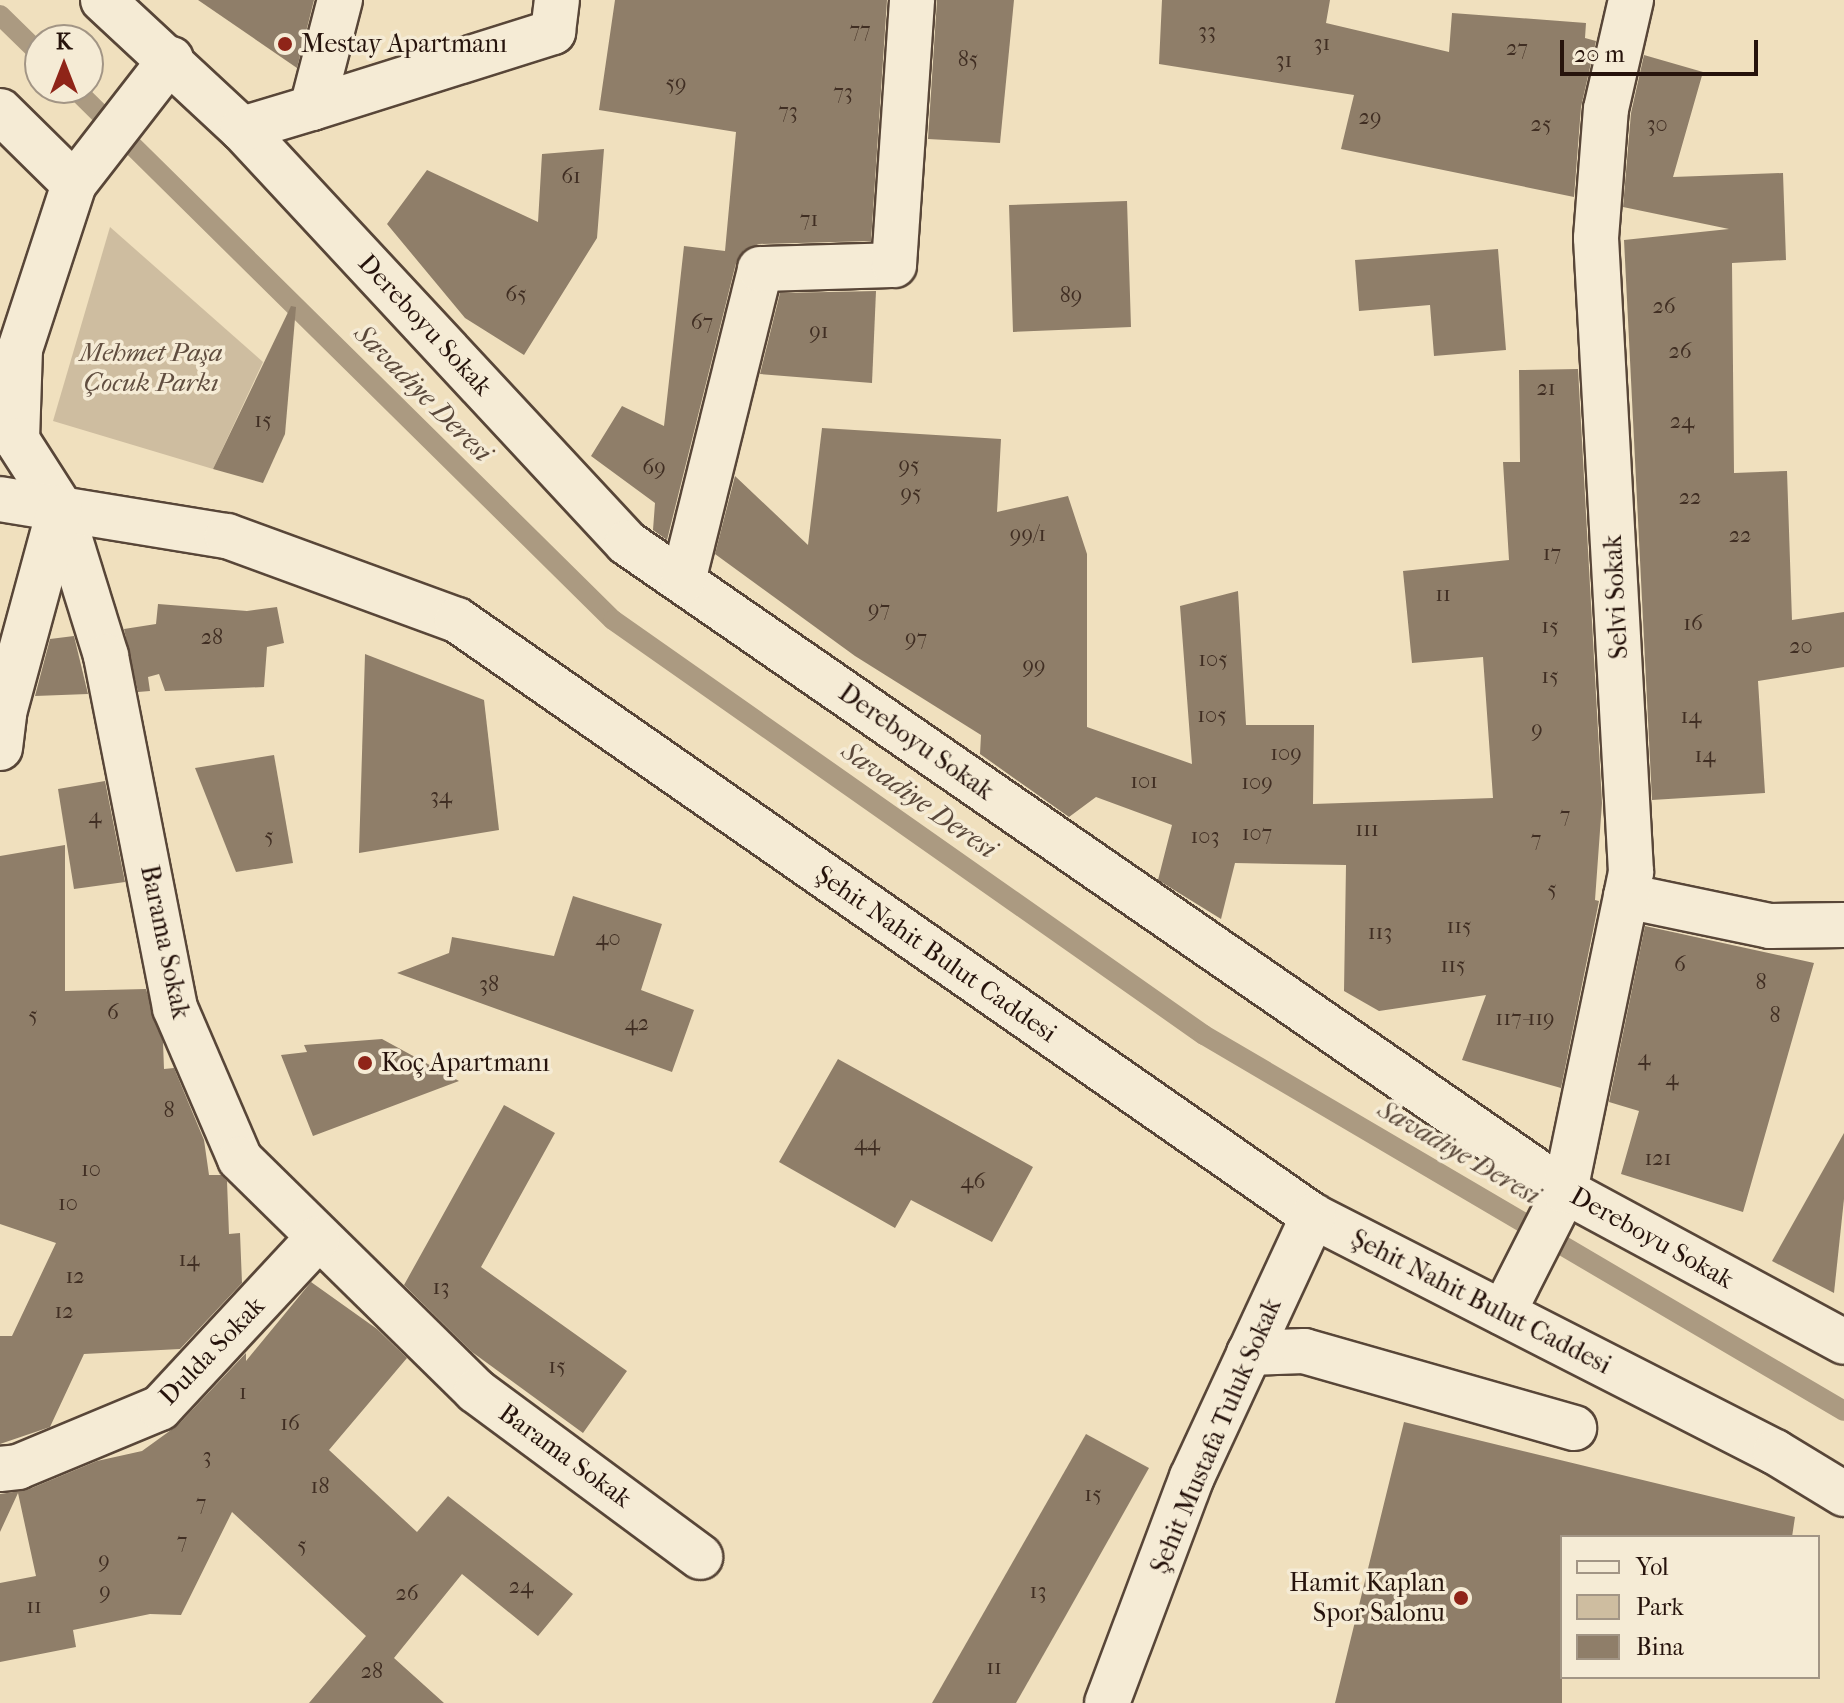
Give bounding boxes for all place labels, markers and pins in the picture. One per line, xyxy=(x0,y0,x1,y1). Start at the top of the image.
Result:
place label: Mestay Apartmanı xyxy=(301,28,507,60)
marker: Mestay Apartmanı xyxy=(276,35,294,53)
place label: Koç Apartmanı xyxy=(381,1047,550,1079)
marker: Koç Apartmanı xyxy=(356,1054,374,1072)
place label: Hamit Kaplan Spor Salonu xyxy=(1289,1567,1445,1628)
marker: Hamit Kaplan Spor Salonu xyxy=(1452,1589,1470,1607)

